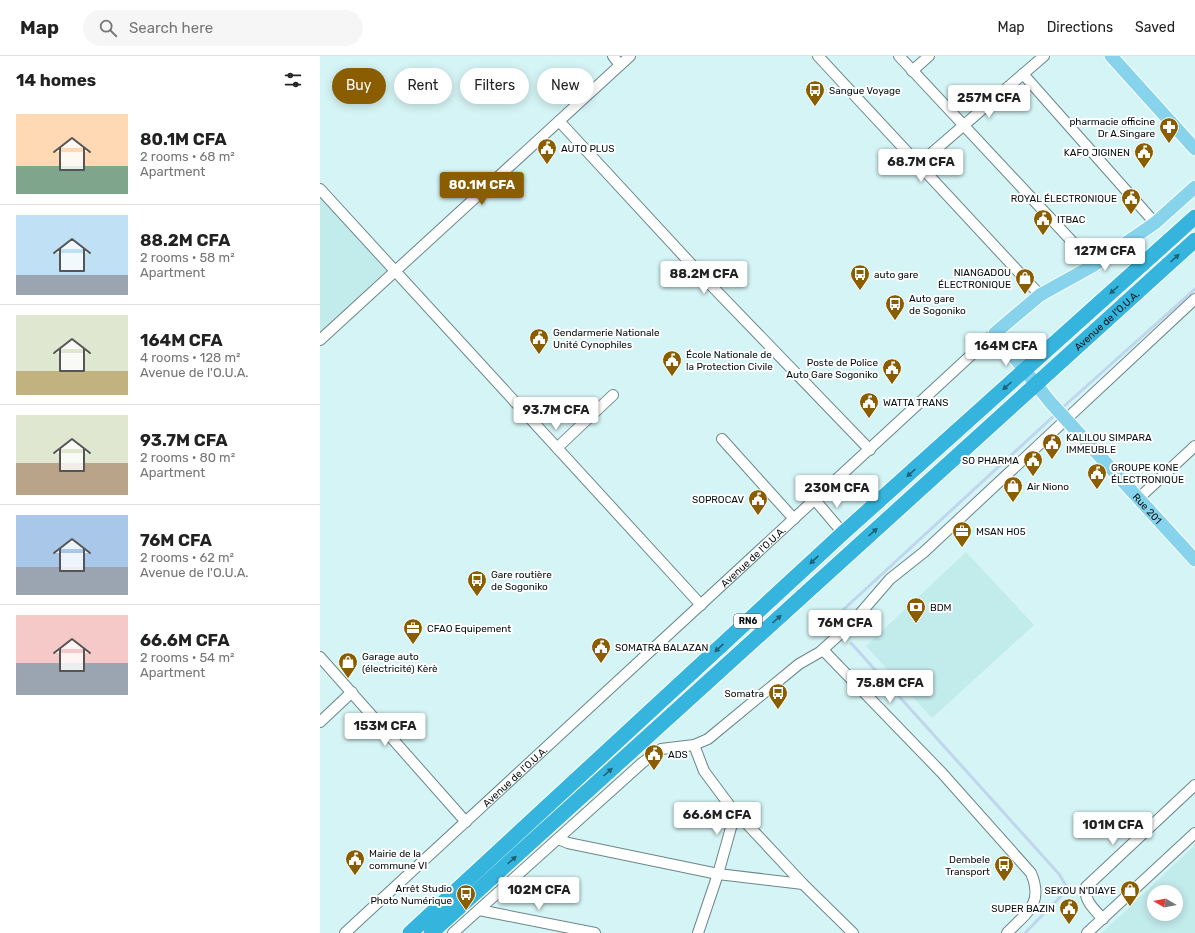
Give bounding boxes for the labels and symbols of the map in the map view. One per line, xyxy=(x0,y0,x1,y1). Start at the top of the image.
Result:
bus stop icon: Sangue Voyage xyxy=(804,79,826,107)
place label: Sangue Voyage xyxy=(829,85,901,97)
pin: 257M CFA xyxy=(948,85,1030,119)
place label: pharmacie officine Dr A.Singare xyxy=(1069,116,1155,140)
pharmacy icon: pharmacie officine Dr A.Singare xyxy=(1158,116,1180,144)
public building icon: AUTO PLUS xyxy=(536,137,558,165)
public building icon: KAFO JIGINEN xyxy=(1133,141,1155,169)
place label: AUTO PLUS xyxy=(561,143,615,155)
place label: KAFO JIGINEN xyxy=(1064,147,1130,159)
pin: 68.7M CFA xyxy=(875,149,967,183)
pin: 80.1M CFA xyxy=(436,172,528,206)
public building icon: ROYAL ÉLECTRONIQUE xyxy=(1120,187,1142,215)
place label: ROYAL ÉLECTRONIQUE xyxy=(1011,193,1117,205)
public building icon: ITBAC xyxy=(1032,208,1054,236)
place label: ITBAC xyxy=(1057,214,1086,226)
pin: 127M CFA xyxy=(1064,238,1146,272)
one-way arrow xyxy=(1170,253,1180,262)
pin: 88.2M CFA xyxy=(658,261,750,295)
bus stop icon: auto gare xyxy=(849,263,871,291)
place label: NIANGADOU ÉLECTRONIQUE xyxy=(938,267,1011,291)
shop icon: NIANGADOU ÉLECTRONIQUE xyxy=(1014,267,1036,295)
place label: auto gare xyxy=(874,269,919,281)
one-way arrow xyxy=(1109,285,1119,294)
street label: Avenue de l'O.U.A. xyxy=(1072,288,1142,354)
bus stop icon: Auto gare de Sogoniko xyxy=(884,293,906,321)
place label: Auto gare de Sogoniko xyxy=(909,293,966,317)
public building icon: Gendarmerie Nationale Unité Cynophiles xyxy=(528,327,550,355)
place label: Gendarmerie Nationale Unité Cynophiles xyxy=(553,327,660,351)
pin: 164M CFA xyxy=(965,333,1047,367)
public building icon: École Nationale de la Protection Civile xyxy=(661,349,683,377)
place label: École Nationale de la Protection Civile xyxy=(686,349,773,373)
place label: Poste de Police Auto Gare Sogoniko xyxy=(786,357,878,381)
public building icon: Poste de Police Auto Gare Sogoniko xyxy=(881,357,903,385)
one-way arrow xyxy=(1002,381,1012,390)
public building icon: WATTA TRANS xyxy=(858,391,880,419)
pin: 93.7M CFA xyxy=(510,397,602,431)
place label: WATTA TRANS xyxy=(883,397,948,409)
public building icon: KALILOU SIMPARA IMMEUBLE xyxy=(1041,432,1063,460)
place label: KALILOU SIMPARA IMMEUBLE xyxy=(1066,432,1152,456)
public building icon: SO PHARMA xyxy=(1022,449,1044,477)
place label: SO PHARMA xyxy=(962,455,1019,467)
public building icon: GROUPE KONE ÉLECTRONIQUE xyxy=(1086,462,1108,490)
place label: GROUPE KONE ÉLECTRONIQUE xyxy=(1111,462,1184,486)
one-way arrow xyxy=(905,468,916,477)
pin: 230M CFA xyxy=(796,475,878,509)
shop icon: Air Niono xyxy=(1002,475,1024,503)
place label: Air Niono xyxy=(1027,481,1069,493)
public building icon: SOPROCAV xyxy=(747,488,769,516)
street label: Rue 201 xyxy=(1130,491,1164,527)
place label: SOPROCAV xyxy=(692,494,744,506)
office icon: MSAN H05 xyxy=(951,520,973,548)
street label: Avenue de l'O.U.A. xyxy=(719,524,788,590)
place label: MSAN H05 xyxy=(976,526,1026,538)
one-way arrow xyxy=(869,528,878,537)
one-way arrow xyxy=(809,555,819,565)
bus stop icon: Gare routière de Sogoniko xyxy=(466,569,488,597)
place label: Gare routière de Sogoniko xyxy=(491,569,552,593)
bank icon: BDM xyxy=(905,596,927,624)
place label: BDM xyxy=(930,602,952,614)
pin: 76M CFA xyxy=(808,610,882,644)
road number: RN6 xyxy=(734,614,762,628)
one-way arrow xyxy=(772,615,782,624)
office icon: CFAO Equipement xyxy=(402,617,424,645)
place label: CFAO Equipement xyxy=(427,623,511,635)
public building icon: SOMATRA BALAZAN xyxy=(590,636,612,664)
place label: SOMATRA BALAZAN xyxy=(615,642,708,654)
one-way arrow xyxy=(714,644,724,653)
shop icon: Garage auto (électricité) Kèrè xyxy=(337,651,359,679)
place label: Garage auto (électricité) Kèrè xyxy=(362,651,438,675)
pin: 75.8M CFA xyxy=(844,670,936,704)
bus stop icon: Somatra xyxy=(767,682,789,710)
place label: Somatra xyxy=(725,688,764,700)
pin: 153M CFA xyxy=(344,713,426,747)
public building icon: ADS xyxy=(643,743,665,771)
street label: Avenue de l'O.U.A. xyxy=(481,744,550,810)
place label: ADS xyxy=(668,749,688,761)
one-way arrow xyxy=(603,768,613,777)
pin: 66.6M CFA xyxy=(671,802,763,836)
pin: 101M CFA xyxy=(1072,812,1154,846)
public building icon: Mairie de la commune VI xyxy=(344,848,366,876)
place label: Mairie de la commune VI xyxy=(369,848,427,872)
place label: Dembele Transport xyxy=(945,854,990,878)
bus stop icon: Dembele Transport xyxy=(993,854,1015,882)
one-way arrow xyxy=(507,855,517,864)
pin: 102M CFA xyxy=(498,877,580,911)
shop icon: SEKOU N'DIAYE xyxy=(1119,879,1141,907)
place label: Arrêt Studio Photo Numérique xyxy=(370,883,452,907)
bus stop icon: Arrêt Studio Photo Numérique xyxy=(455,883,477,911)
place label: SEKOU N'DIAYE xyxy=(1045,885,1116,897)
north arrow xyxy=(1147,885,1183,921)
public building icon: SUPER BAZIN xyxy=(1058,897,1080,925)
place label: SUPER BAZIN xyxy=(991,903,1055,915)

